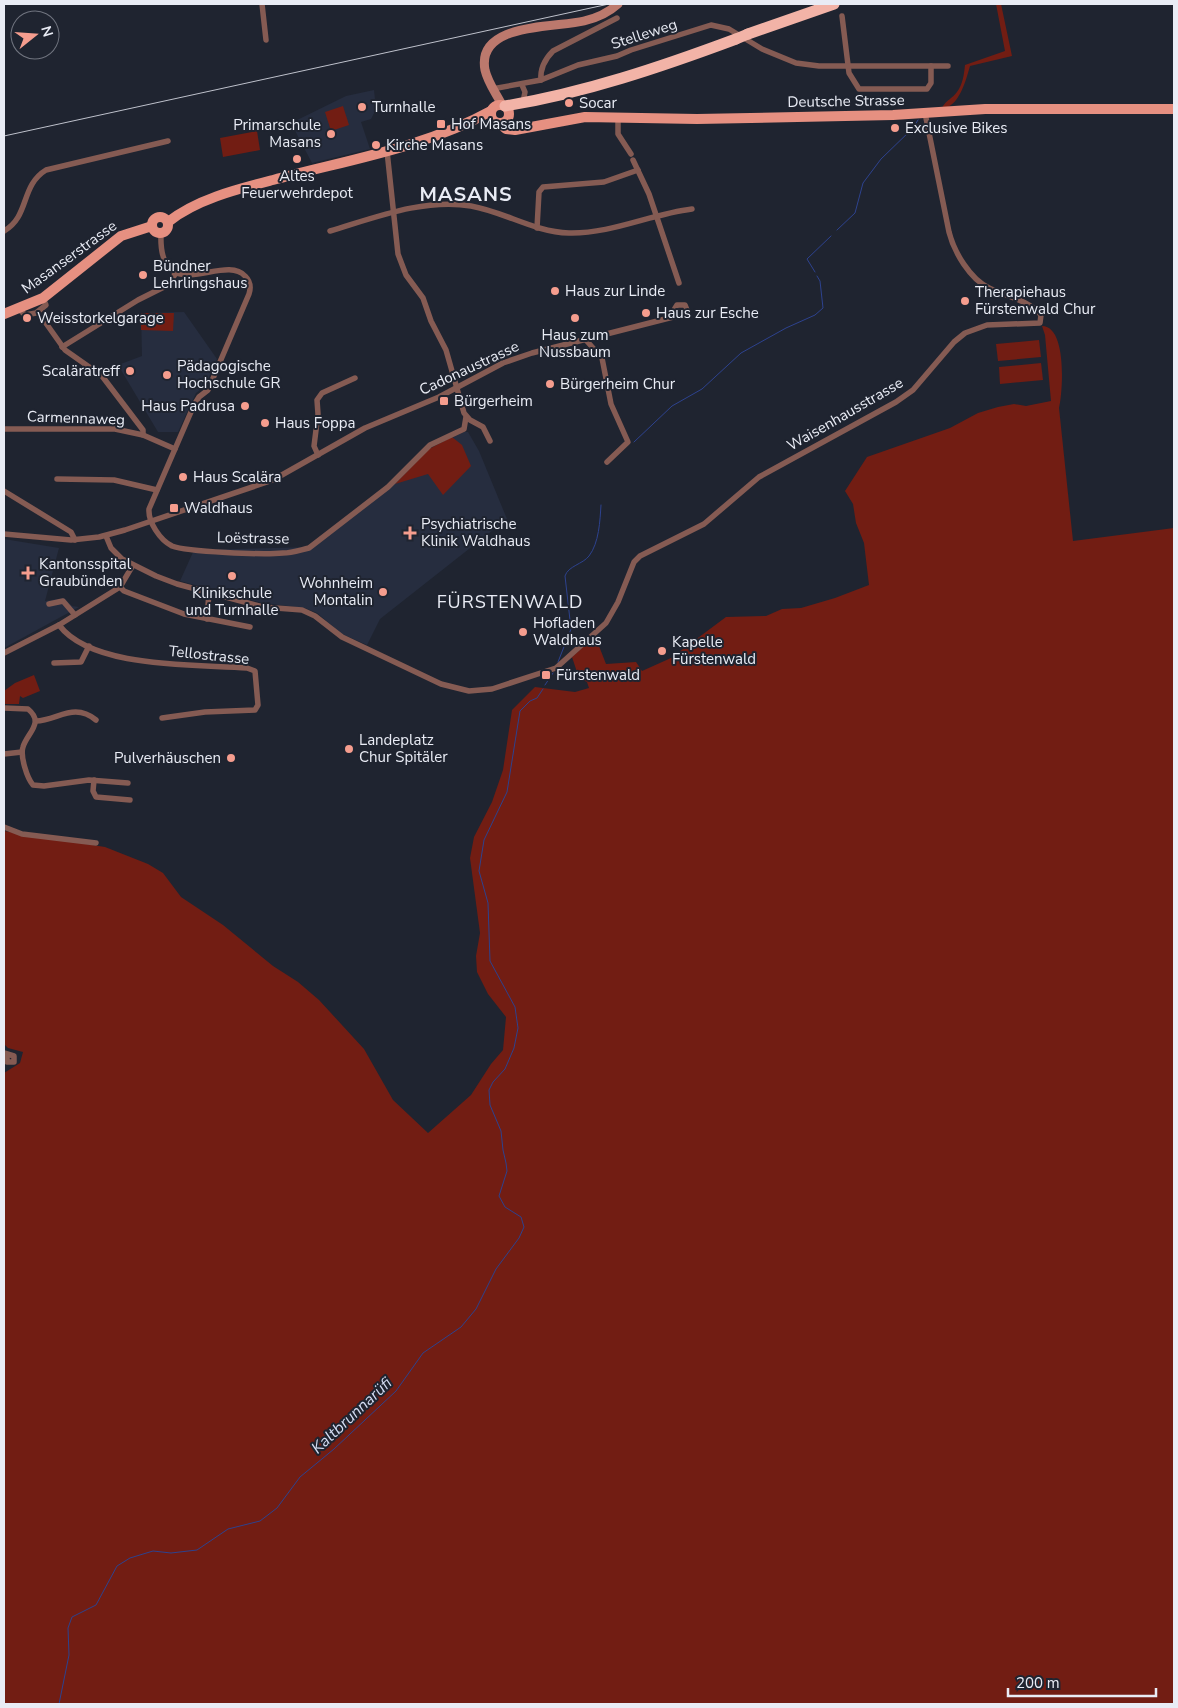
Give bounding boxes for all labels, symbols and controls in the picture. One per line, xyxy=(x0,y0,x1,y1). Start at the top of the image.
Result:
north arrow xyxy=(10,10,60,60)
street label: Stelleweg xyxy=(608,14,680,54)
text: N xyxy=(36,24,58,39)
street label: Deutsche Strasse xyxy=(787,90,905,112)
place label: Socar xyxy=(579,93,617,113)
place label: Turnhalle xyxy=(372,97,436,117)
marker: Socar xyxy=(563,97,575,109)
marker: Turnhalle xyxy=(356,101,368,113)
place label: Hof Masans xyxy=(451,114,531,134)
place label: Primarschule Masans xyxy=(233,115,321,152)
marker: Hof Masans xyxy=(435,118,447,130)
place label: Exclusive Bikes xyxy=(905,118,1008,138)
marker: Exclusive Bikes xyxy=(889,122,901,134)
marker: Primarschule Masans xyxy=(325,128,337,140)
place label: Kirche Masans xyxy=(386,135,483,155)
marker: Kirche Masans xyxy=(370,139,382,151)
marker: Altes Feuerwehrdepot xyxy=(291,153,303,165)
place label: Altes Feuerwehrdepot xyxy=(241,166,353,203)
district label: MASANS xyxy=(419,181,513,208)
street label: Masanserstrasse xyxy=(17,216,121,298)
place label: Bündner Lehrlingshaus xyxy=(153,256,248,293)
marker: Bündner Lehrlingshaus xyxy=(137,269,149,281)
place label: Haus zur Linde xyxy=(565,281,665,301)
place label: Therapiehaus Fürstenwald Chur xyxy=(975,282,1096,319)
marker: Haus zur Linde xyxy=(549,285,561,297)
marker: Therapiehaus Fürstenwald Chur xyxy=(959,295,971,307)
place label: Haus zur Esche xyxy=(656,303,759,323)
marker: Haus zur Esche xyxy=(640,307,652,319)
place label: Weisstorkelgarage xyxy=(37,308,164,328)
marker: Weisstorkelgarage xyxy=(21,312,33,324)
marker: Haus zum Nussbaum xyxy=(569,312,581,324)
place label: Haus zum Nussbaum xyxy=(539,325,611,362)
street label: Cadonaustrasse xyxy=(416,336,522,400)
place label: Pädagogische Hochschule GR xyxy=(177,356,280,393)
place label: Scaläratreff xyxy=(42,361,121,381)
marker: Scaläratreff xyxy=(124,365,136,377)
marker: Pädagogische Hochschule GR xyxy=(161,369,173,381)
street label: Waisenhausstrasse xyxy=(783,373,907,455)
place label: Bürgerheim Chur xyxy=(560,374,676,394)
marker: Bürgerheim Chur xyxy=(544,378,556,390)
place label: Bürgerheim xyxy=(454,391,533,411)
marker: Bürgerheim xyxy=(438,395,450,407)
place label: Haus Padrusa xyxy=(141,396,235,416)
marker: Haus Padrusa xyxy=(239,400,251,412)
street label: Carmennaweg xyxy=(27,406,125,430)
place label: Haus Foppa xyxy=(275,413,356,433)
marker: Haus Foppa xyxy=(259,417,271,429)
place label: Haus Scalära xyxy=(193,467,282,487)
marker: Haus Scalära xyxy=(177,471,189,483)
place label: Waldhaus xyxy=(184,498,253,518)
marker: Waldhaus xyxy=(168,502,180,514)
place label: Psychiatrische Klinik Waldhaus xyxy=(421,514,530,551)
marker: Psychiatrische Klinik Waldhaus xyxy=(403,526,417,540)
street label: Loëstrasse xyxy=(217,527,289,549)
place label: Kantonsspital Graubünden xyxy=(39,554,132,591)
marker: Kantonsspital Graubünden xyxy=(21,566,35,580)
marker: Klinikschule und Turnhalle xyxy=(226,570,238,582)
place label: Wohnheim Montalin xyxy=(299,573,373,610)
place label: Klinikschule und Turnhalle xyxy=(185,583,279,620)
marker: Wohnheim Montalin xyxy=(377,586,389,598)
district label: FÜRSTENWALD xyxy=(437,590,583,614)
place label: Hofladen Waldhaus xyxy=(533,613,602,650)
marker: Hofladen Waldhaus xyxy=(517,626,529,638)
place label: Kapelle Fürstenwald xyxy=(672,632,756,669)
street label: Tellostrasse xyxy=(168,641,250,669)
marker: Kapelle Fürstenwald xyxy=(656,645,668,657)
place label: Fürstenwald xyxy=(556,665,640,685)
marker: Fürstenwald xyxy=(540,669,552,681)
place label: Landeplatz Chur Spitäler xyxy=(359,730,448,767)
marker: Landeplatz Chur Spitäler xyxy=(343,743,355,755)
place label: Pulverhäuschen xyxy=(114,748,221,768)
marker: Pulverhäuschen xyxy=(225,752,237,764)
water label: Kaltbrunnarüfi xyxy=(307,1372,398,1459)
scale bar xyxy=(1008,1666,1156,1698)
text: 200 m xyxy=(1016,1673,1060,1693)

